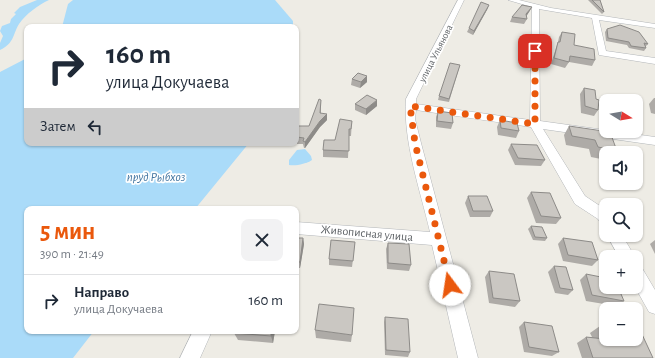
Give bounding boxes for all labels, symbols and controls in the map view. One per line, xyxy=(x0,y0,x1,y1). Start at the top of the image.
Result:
street label: улица Ульянова xyxy=(417,23,455,85)
pin xyxy=(518,34,552,68)
icon: right xyxy=(40,40,92,92)
icon: arrive xyxy=(524,40,546,62)
text: 160 m xyxy=(106,41,171,69)
text: улица Докучаева xyxy=(106,74,229,92)
north arrow xyxy=(599,94,643,138)
map controls xyxy=(599,94,643,346)
icon: left xyxy=(84,116,106,138)
text: Затем xyxy=(40,119,76,134)
button: sound xyxy=(599,146,643,190)
water label: пруд Рыбхоз xyxy=(127,171,186,184)
button: search xyxy=(599,198,643,242)
button: close xyxy=(241,219,283,261)
text: 5 мин xyxy=(40,220,95,244)
street label: Живописная улица xyxy=(320,223,414,244)
text: 390 m · 21:49 xyxy=(40,248,104,261)
button: + xyxy=(599,250,643,294)
position arrow xyxy=(429,264,471,306)
text: Направо xyxy=(74,285,129,300)
icon: right xyxy=(40,290,62,312)
text: 160 m xyxy=(248,293,283,308)
button: − xyxy=(599,302,643,346)
text: улица Докучаева xyxy=(74,303,163,316)

